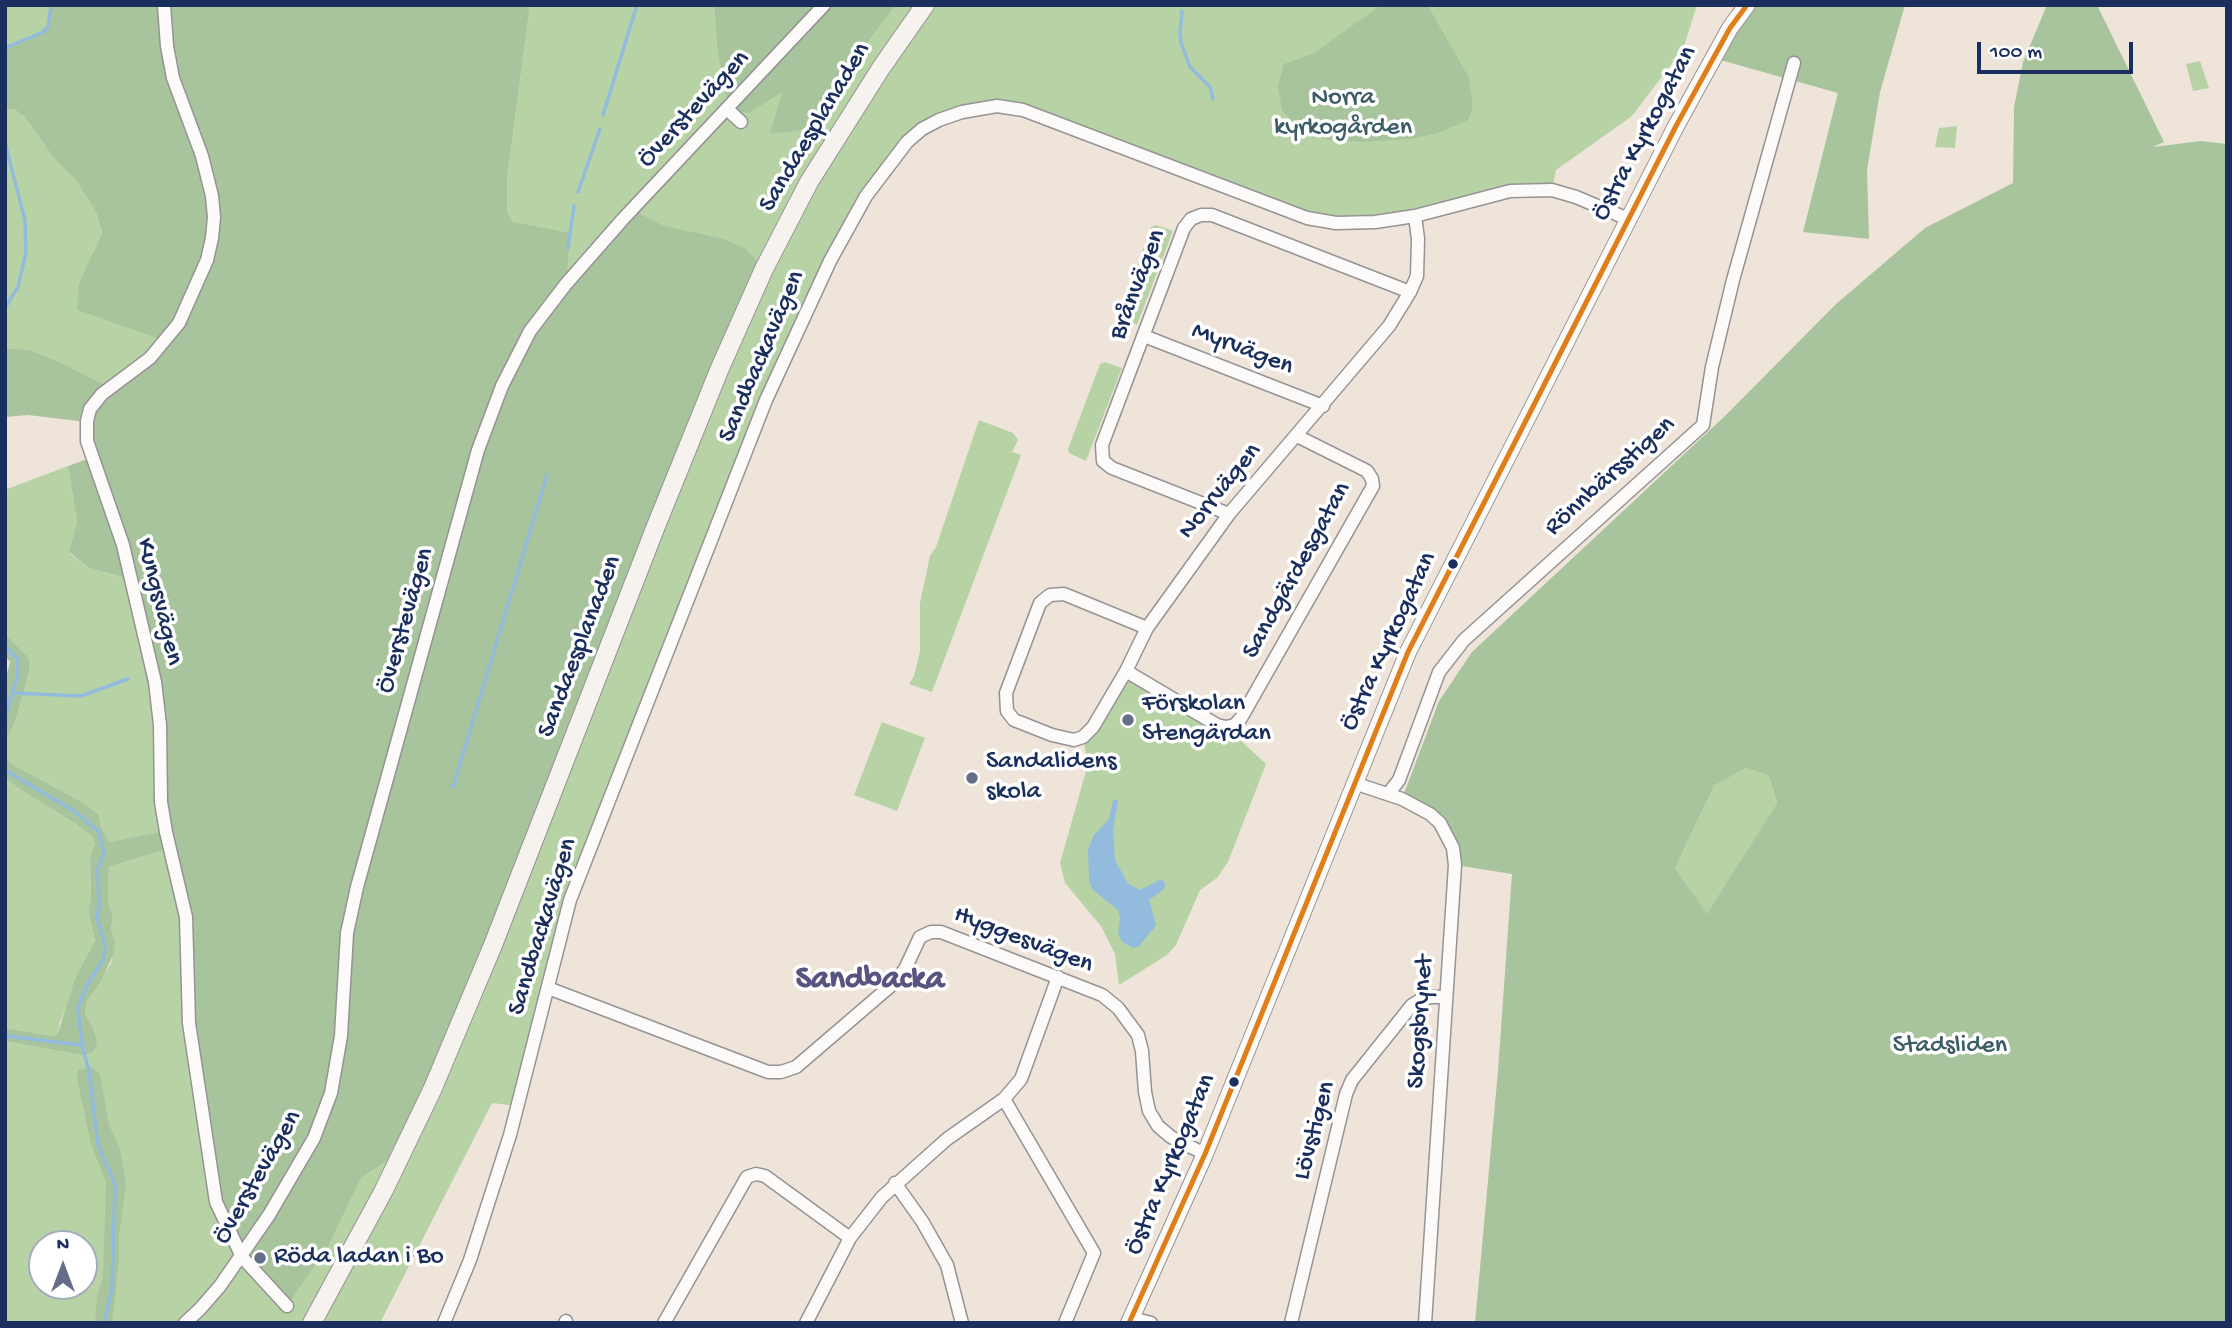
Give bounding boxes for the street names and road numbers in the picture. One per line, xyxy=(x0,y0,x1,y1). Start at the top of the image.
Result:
street label: Sandaesplanaden xyxy=(753,38,879,218)
street label: Östra Kyrkogatan xyxy=(1587,41,1705,227)
street label: Överstevägen xyxy=(633,45,757,175)
street label: Brånvägen xyxy=(1104,225,1174,345)
street label: Sandbackavägen xyxy=(713,266,813,448)
street label: Myrvägen xyxy=(1187,316,1297,384)
street label: Rönnbärsstigen xyxy=(1539,410,1683,544)
street label: Norrvägen xyxy=(1173,437,1269,547)
street label: Sandgärdesgatan xyxy=(1237,477,1359,665)
street label: Kungsvägen xyxy=(127,535,189,669)
street label: Överstevägen xyxy=(371,545,443,697)
street label: Östra Kyrkogatan xyxy=(1335,548,1445,736)
street label: Sandaesplanaden xyxy=(532,552,630,742)
street label: Sandbackavägen xyxy=(502,835,586,1019)
street label: Hyggesvägen xyxy=(949,900,1097,982)
street label: Skogsbrynet xyxy=(1402,954,1442,1090)
street label: Östra Kyrkogatan xyxy=(1120,1070,1224,1260)
street label: Lövstigen xyxy=(1288,1078,1344,1184)
street label: Överstevägen xyxy=(208,1105,310,1251)

